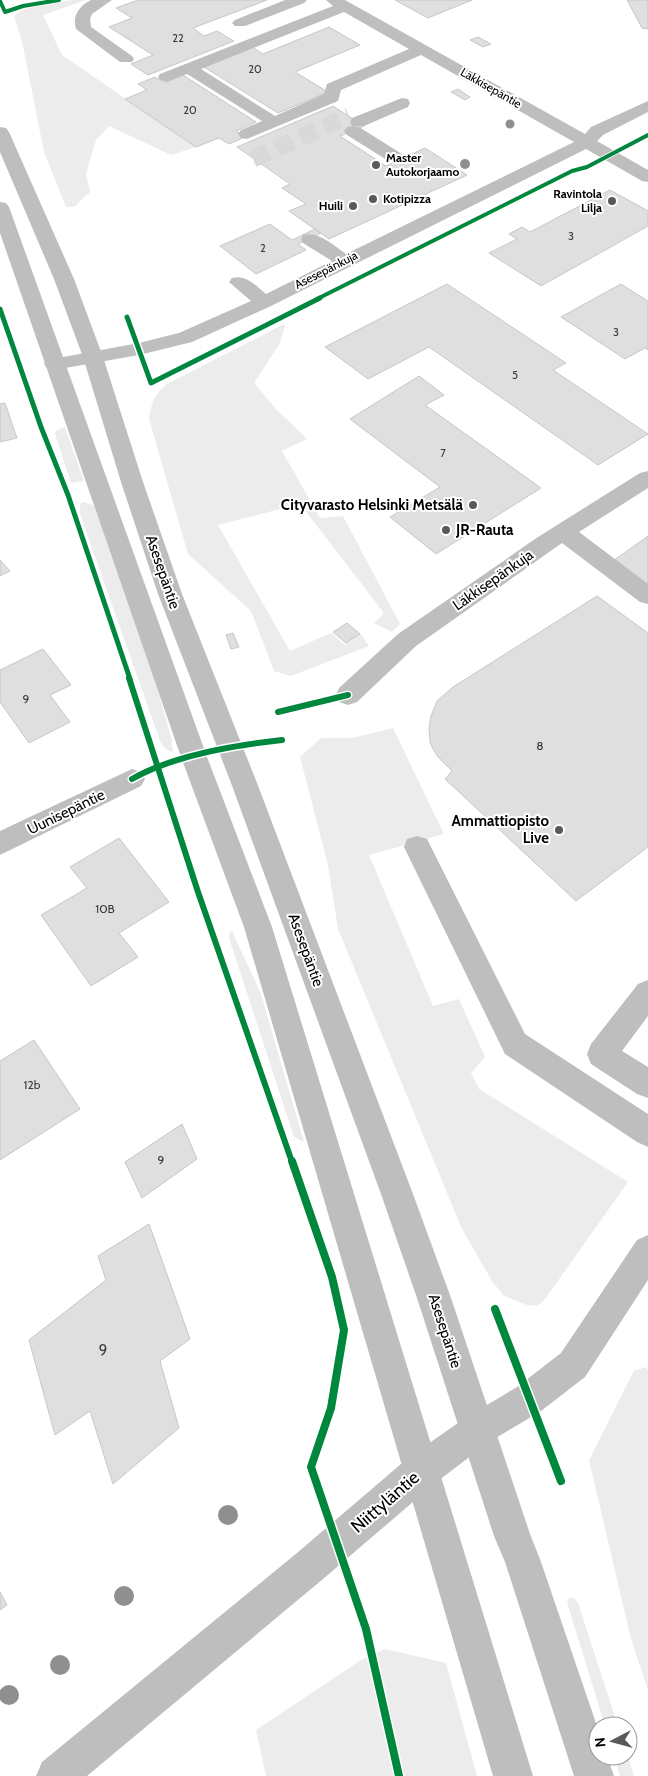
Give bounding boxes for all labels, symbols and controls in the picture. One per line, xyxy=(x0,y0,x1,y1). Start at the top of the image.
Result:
house number: 22 xyxy=(172,31,184,45)
house number: 20 xyxy=(248,62,262,76)
street label: Läkkisepäntie xyxy=(458,64,524,111)
house number: 20 xyxy=(183,103,197,117)
place label: Master Autokorjaamo xyxy=(386,150,460,179)
marker: Master Autokorjaamo xyxy=(370,159,382,171)
place label: Ravintola Lilja xyxy=(553,186,602,215)
place label: Kotipizza xyxy=(383,191,431,206)
marker: Kotipizza xyxy=(367,193,379,205)
marker: Ravintola Lilja xyxy=(606,195,618,207)
place label: Huili xyxy=(319,198,343,213)
marker: Huili xyxy=(347,200,359,212)
house number: 3 xyxy=(568,229,574,243)
house number: 2 xyxy=(260,241,266,255)
street label: Asesepänkuja xyxy=(292,247,360,292)
house number: 3 xyxy=(613,325,619,339)
house number: 5 xyxy=(512,368,518,382)
house number: 7 xyxy=(440,446,446,460)
place label: Cityvarasto Helsinki Metsälä xyxy=(281,496,464,514)
marker: Cityvarasto Helsinki Metsälä xyxy=(467,499,479,511)
place label: JR-Rauta xyxy=(455,521,514,539)
marker: JR-Rauta xyxy=(440,524,452,536)
street label: Asesepäntie xyxy=(142,533,184,612)
street label: Läkkisepänkuja xyxy=(449,545,537,614)
house number: 9 xyxy=(23,691,30,706)
house number: 8 xyxy=(536,738,544,753)
street label: Uunisepäntie xyxy=(24,785,108,838)
place label: Ammattiopisto Live xyxy=(452,812,549,847)
marker: Ammattiopisto Live xyxy=(553,824,565,836)
house number: 10B xyxy=(95,901,115,916)
street label: Asesepäntie xyxy=(284,911,328,989)
house number: 12b xyxy=(24,1077,41,1092)
house number: 9 xyxy=(158,1152,165,1167)
street label: Asesepäntie xyxy=(425,1292,466,1371)
house number: 9 xyxy=(99,1341,107,1359)
street label: Niittyläntie xyxy=(346,1466,424,1538)
north arrow xyxy=(588,1716,638,1766)
text: N xyxy=(591,1736,610,1748)

